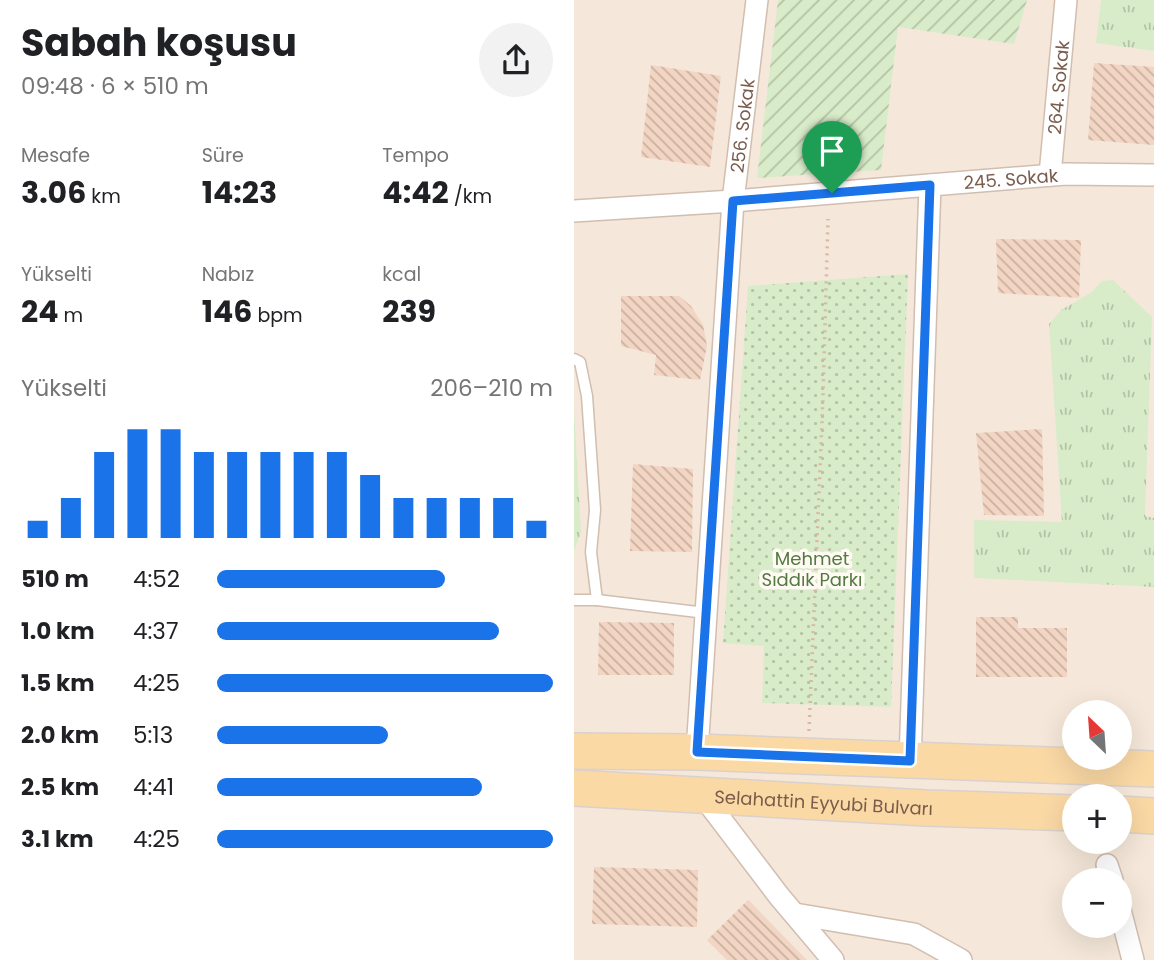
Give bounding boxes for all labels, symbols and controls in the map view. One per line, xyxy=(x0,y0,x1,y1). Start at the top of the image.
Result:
text: Sabah koşusu xyxy=(21,16,297,69)
button: share xyxy=(479,23,553,97)
street label: 264. Sokak xyxy=(1041,38,1075,136)
text: 09:48 · 6 × 510 m xyxy=(21,70,209,102)
street label: 256. Sokak xyxy=(724,77,760,174)
pin xyxy=(802,121,862,193)
icon: arrive xyxy=(813,132,851,170)
text: Mesafe xyxy=(21,142,90,169)
text: Süre xyxy=(202,142,244,169)
text: Tempo xyxy=(382,142,449,169)
street label: 245. Sokak xyxy=(963,162,1060,195)
text: 3.06 xyxy=(21,171,86,214)
text: 14:23 xyxy=(202,171,277,214)
text: 4:42 xyxy=(382,171,449,214)
text: km xyxy=(86,183,121,210)
text: /km xyxy=(449,183,492,210)
text: Yükselti xyxy=(21,261,92,288)
text: Nabız xyxy=(202,261,254,288)
text: kcal xyxy=(382,261,421,288)
text: 24 xyxy=(21,290,58,333)
text: 146 xyxy=(202,290,252,333)
text: 239 xyxy=(382,290,436,333)
text: m xyxy=(58,302,83,329)
text: bpm xyxy=(252,302,303,329)
text: Yükselti xyxy=(21,372,107,404)
text: 206–210 m xyxy=(430,372,553,404)
park label: Mehmet Sıddık Parkı xyxy=(762,546,862,592)
text: 510 m xyxy=(21,563,89,595)
text: 4:52 xyxy=(133,563,180,595)
text: 1.0 km xyxy=(21,615,95,647)
text: 4:37 xyxy=(133,615,178,647)
text: 1.5 km xyxy=(21,667,95,699)
text: 4:25 xyxy=(133,667,180,699)
north arrow xyxy=(1062,700,1132,770)
map controls xyxy=(1062,700,1132,938)
text: 2.0 km xyxy=(21,719,99,751)
text: 5:13 xyxy=(133,719,173,751)
text: 2.5 km xyxy=(21,771,99,803)
text: 4:41 xyxy=(133,771,174,803)
street label: Selahattin Eyyubi Bulvarı xyxy=(714,783,933,821)
button: + xyxy=(1062,784,1132,854)
text: 3.1 km xyxy=(21,823,94,855)
text: 4:25 xyxy=(133,823,180,855)
button: − xyxy=(1062,868,1132,938)

